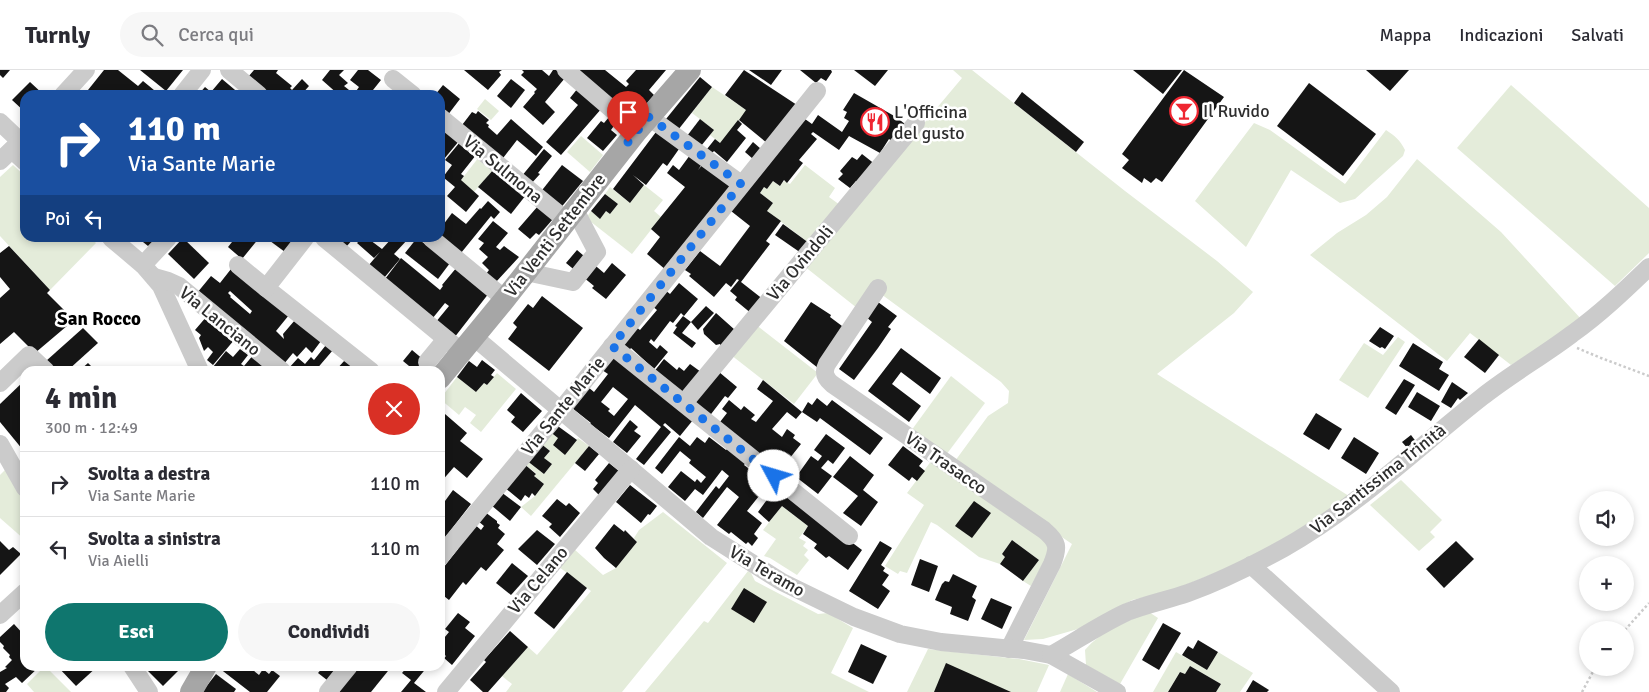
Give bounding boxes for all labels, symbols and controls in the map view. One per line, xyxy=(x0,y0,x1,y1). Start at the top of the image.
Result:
search box xyxy=(120,12,470,57)
text: Turnly xyxy=(25,20,90,50)
icon: search xyxy=(138,21,166,49)
text: Cerca qui xyxy=(178,23,254,47)
text: Mappa xyxy=(1379,24,1431,46)
text: Indicazioni xyxy=(1459,24,1543,46)
text: Salvati xyxy=(1571,24,1624,46)
pin xyxy=(607,91,649,142)
bar icon: Il Ruvido xyxy=(1169,96,1199,126)
icon: arrive xyxy=(614,98,642,126)
place label: Il Ruvido xyxy=(1203,100,1270,122)
place label: L'Officina del gusto xyxy=(894,101,967,144)
text: 110 m xyxy=(128,107,221,150)
restaurant icon: L'Officina del gusto xyxy=(860,107,890,137)
icon: right xyxy=(45,110,110,175)
street label: Via Sulmona xyxy=(459,130,547,208)
text: Via Sante Marie xyxy=(128,150,276,177)
street label: Via Venti Settembre xyxy=(500,169,610,301)
icon: left xyxy=(80,205,108,233)
text: Poi xyxy=(45,207,70,231)
street label: Via Ovindoli xyxy=(762,221,838,305)
street label: Via Lanciano xyxy=(175,282,265,360)
district label: San Rocco xyxy=(57,307,141,331)
street label: Via Sante Marie xyxy=(516,352,610,460)
text: 4 min xyxy=(45,380,117,417)
button: close xyxy=(368,383,420,435)
text: 300 m · 12:49 xyxy=(45,418,138,438)
street label: Via Santissima Trinità xyxy=(1306,419,1450,539)
street label: Via Trasacco xyxy=(901,427,991,499)
position arrow xyxy=(747,449,799,501)
text: Svolta a destra xyxy=(88,462,210,486)
icon: right xyxy=(45,470,73,498)
text: 110 m xyxy=(370,472,420,496)
text: Via Sante Marie xyxy=(88,486,195,506)
map controls xyxy=(1579,491,1634,676)
button: sound xyxy=(1579,491,1634,546)
text: Svolta a sinistra xyxy=(88,527,221,551)
icon: left xyxy=(45,535,73,563)
text: 110 m xyxy=(370,537,420,561)
street label: Via Teramo xyxy=(725,540,809,602)
street label: Via Celano xyxy=(503,542,573,618)
text: Via Aielli xyxy=(88,551,149,571)
button: + xyxy=(1579,556,1634,611)
button: Esci xyxy=(45,603,228,661)
button: Condividi xyxy=(238,603,420,661)
button: − xyxy=(1579,621,1634,676)

